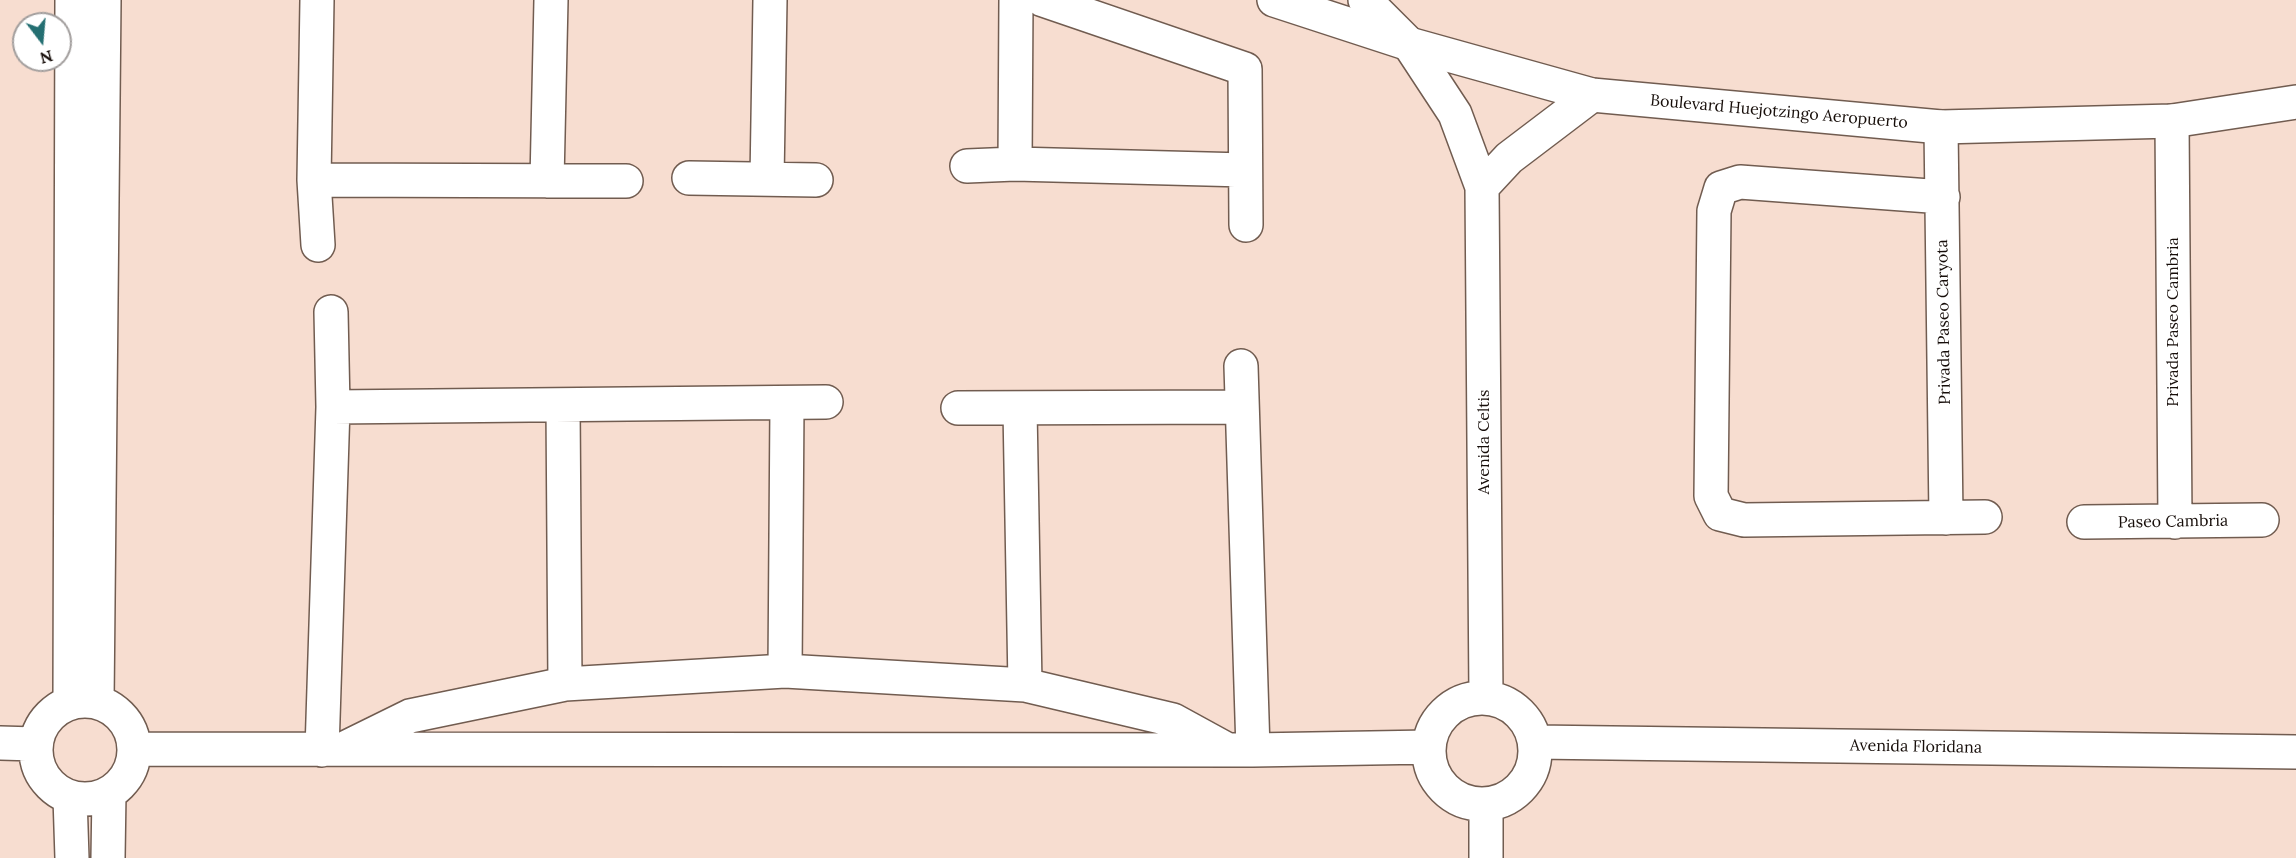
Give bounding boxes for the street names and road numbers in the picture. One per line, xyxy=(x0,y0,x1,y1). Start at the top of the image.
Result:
street label: Boulevard Huejotzingo Aeropuerto xyxy=(1649,91,1909,133)
street label: Privada Paseo Cambria xyxy=(2163,237,2183,407)
street label: Privada Paseo Caryota xyxy=(1933,239,1955,405)
street label: Avenida Celtis xyxy=(1474,390,1494,494)
street label: Paseo Cambria xyxy=(2118,511,2228,533)
street label: Avenida Floridana xyxy=(1850,736,1982,758)

